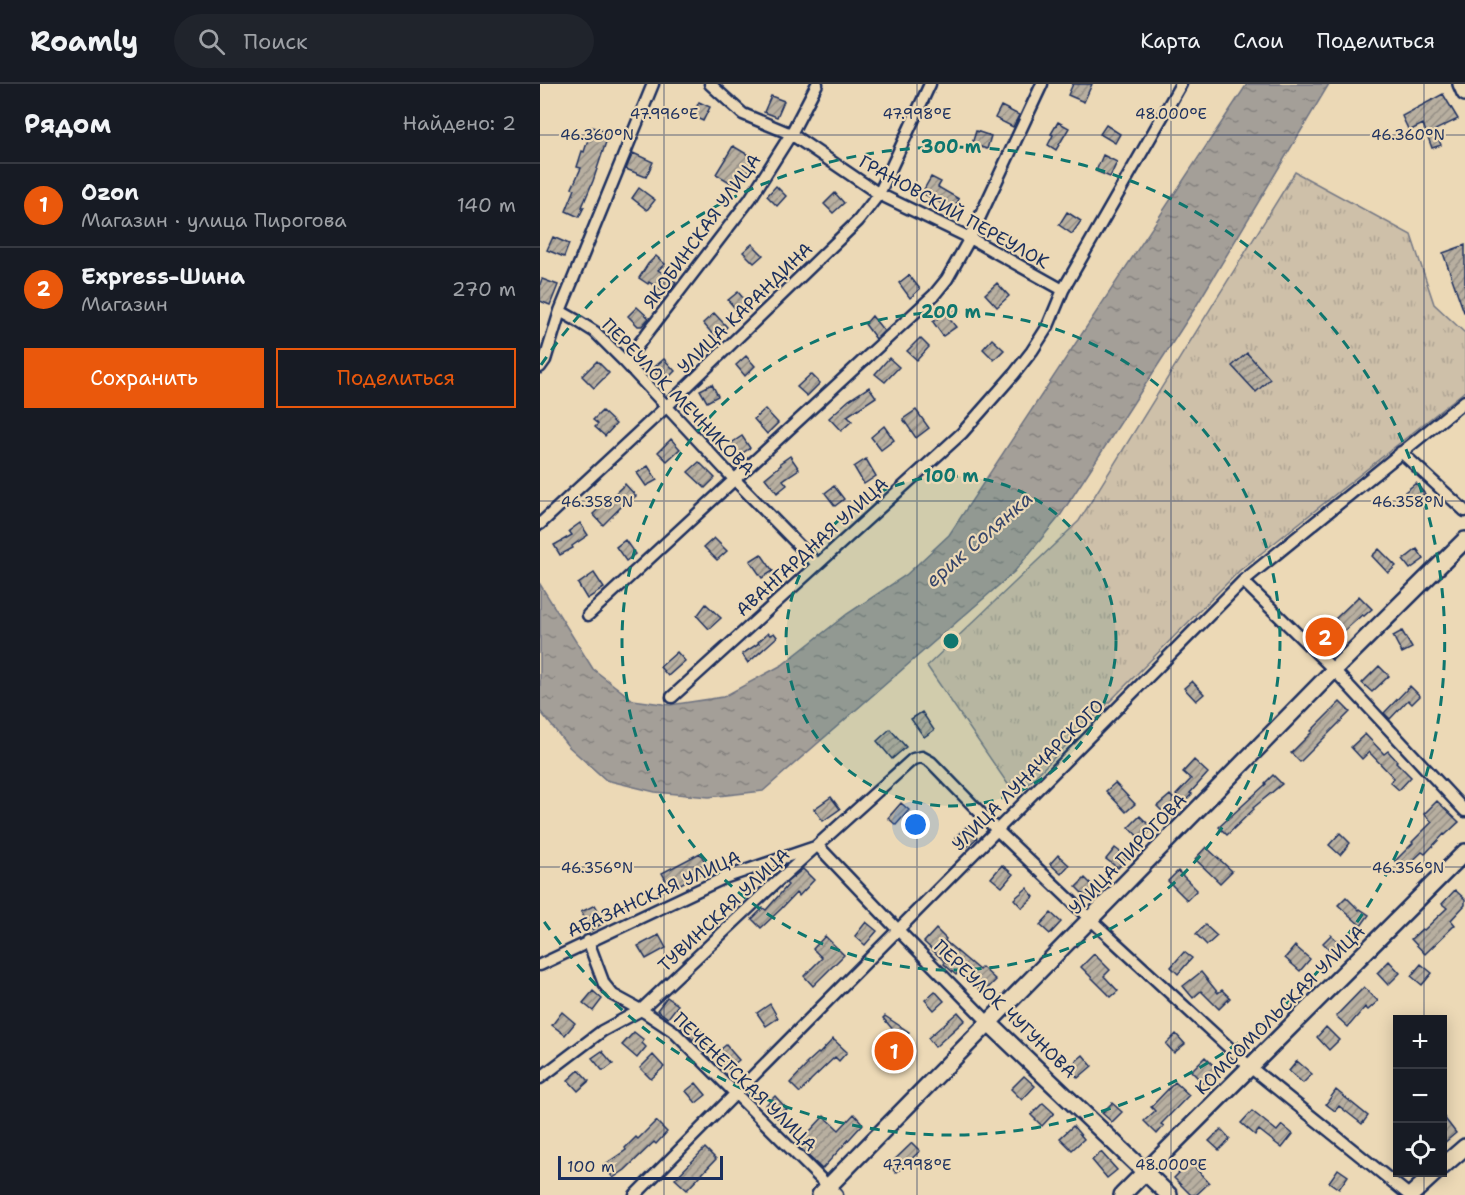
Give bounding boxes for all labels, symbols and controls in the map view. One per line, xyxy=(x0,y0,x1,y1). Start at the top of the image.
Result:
search box xyxy=(174,14,594,68)
text: Roamly xyxy=(30,22,138,60)
icon: search xyxy=(195,25,228,58)
text: Поиск xyxy=(243,27,308,56)
text: Карта xyxy=(1140,27,1200,55)
text: Слои xyxy=(1233,27,1284,55)
text: Поделиться xyxy=(1317,27,1435,55)
text: 47.996°E xyxy=(630,104,698,124)
text: 47.998°E xyxy=(883,104,951,124)
text: 48.000°E xyxy=(1135,104,1207,124)
text: Рядом xyxy=(24,106,111,141)
text: Найдено: 2 xyxy=(403,110,516,136)
text: 46.360°N xyxy=(560,125,634,145)
text: 46.360°N xyxy=(1371,125,1445,145)
text: 300 m xyxy=(921,135,982,159)
street label: ЯКОБИНСКАЯ УЛИЦА xyxy=(638,149,766,313)
street label: ГРАНОВСКИЙ ПЕРЕУЛОК xyxy=(855,150,1054,275)
text: Ozon xyxy=(81,178,139,207)
text: 1 xyxy=(39,192,48,218)
text: 140 m xyxy=(457,192,516,218)
text: Магазин · улица Пирогова xyxy=(81,207,347,233)
street label: УЛИЦА КАРАНДИНА xyxy=(672,237,818,379)
text: Express-Шина xyxy=(81,262,245,291)
text: 2 xyxy=(37,276,51,302)
text: 270 m xyxy=(452,276,516,302)
text: Магазин xyxy=(81,291,168,317)
text: 200 m xyxy=(921,300,982,324)
street label: ПЕРЕУЛОК МЕЧНИКОВА xyxy=(596,313,760,481)
button: Сохранить xyxy=(24,348,264,408)
button: Поделиться xyxy=(276,348,516,408)
text: 100 m xyxy=(923,464,979,488)
street label: АВАНГАРДНАЯ УЛИЦА xyxy=(731,472,893,622)
water label: ерик Солянка xyxy=(920,485,1038,593)
text: 46.358°N xyxy=(561,492,633,512)
text: 46.358°N xyxy=(1372,492,1444,512)
pin: 2 xyxy=(1306,614,1344,660)
centre of rings xyxy=(941,631,961,651)
street label: УЛИЦА ЛУНАЧАРСКОГО xyxy=(947,694,1109,856)
street label: УЛИЦА ПИРОГОВА xyxy=(1064,788,1192,920)
your location xyxy=(901,810,930,839)
street label: ТУВИНСКАЯ УЛИЦА xyxy=(653,843,795,977)
street label: АБАЗАНСКАЯ УЛИЦА xyxy=(564,845,744,943)
text: 46.356°N xyxy=(561,858,633,878)
text: 46.356°N xyxy=(1372,858,1444,878)
street label: КОМСОМОЛЬСКАЯ УЛИЦА xyxy=(1190,920,1370,1100)
street label: ПЕРЕУЛОК ЧУГУНОВА xyxy=(928,934,1082,1084)
street label: ПЕЧЕНЕГСКАЯ УЛИЦА xyxy=(668,1007,822,1157)
map controls xyxy=(1393,1015,1447,1177)
button: + xyxy=(1393,1015,1447,1069)
pin: 1 xyxy=(874,1028,914,1074)
button: − xyxy=(1393,1069,1447,1123)
button: locate xyxy=(1393,1123,1447,1177)
scale bar xyxy=(558,1153,723,1180)
text: 47.998°E xyxy=(883,1155,951,1175)
text: 48.000°E xyxy=(1135,1155,1207,1175)
text: 100 m xyxy=(567,1156,615,1177)

